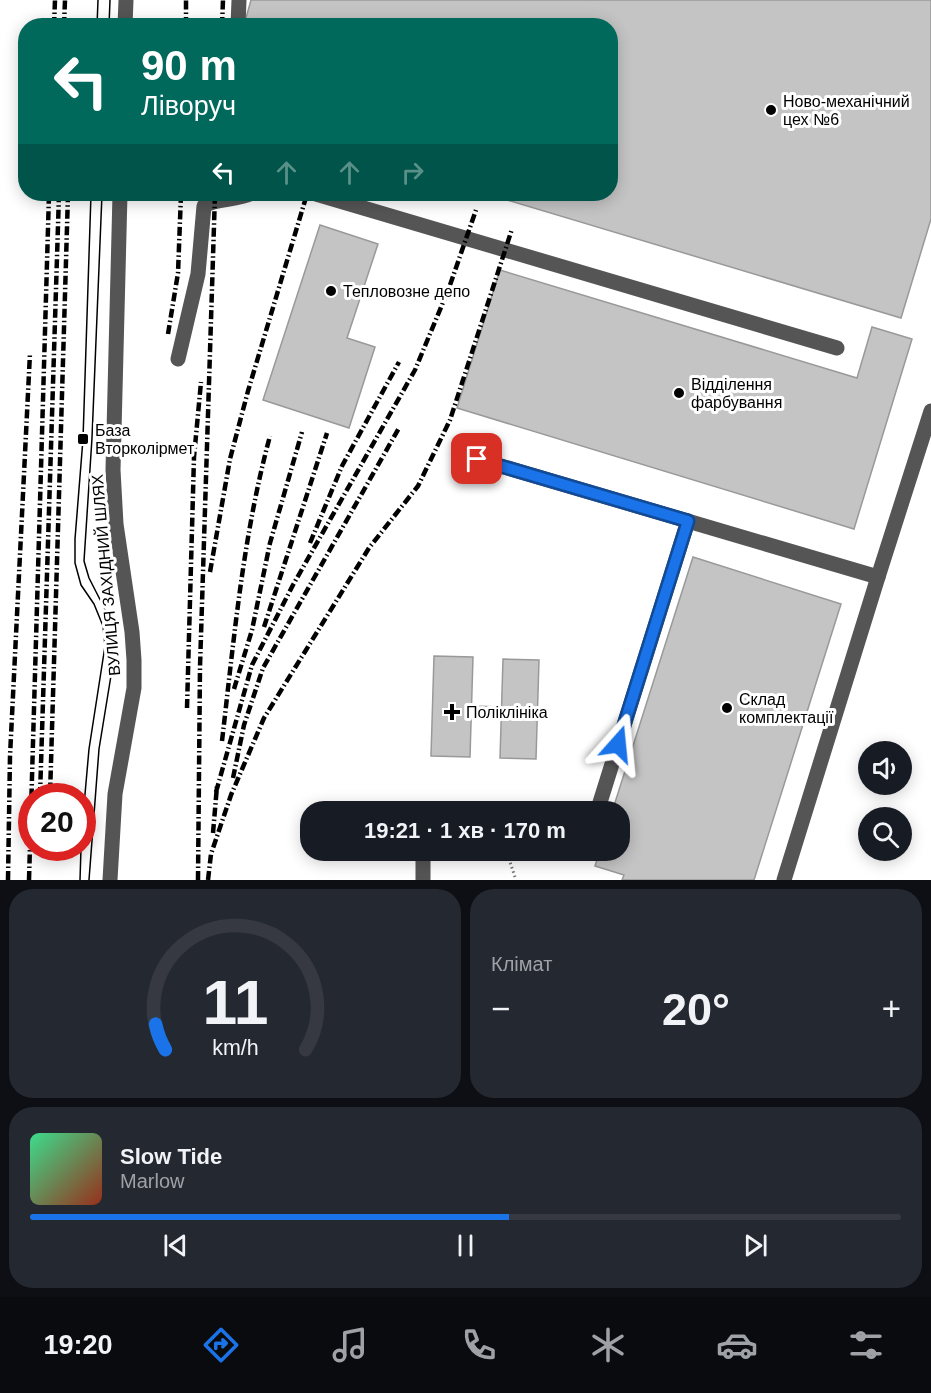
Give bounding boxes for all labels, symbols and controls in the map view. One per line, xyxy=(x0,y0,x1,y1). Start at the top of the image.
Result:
icon: left xyxy=(42,42,120,120)
text: 90 m xyxy=(141,42,237,89)
text: Ліворуч xyxy=(141,91,236,121)
place label: Ново-механічний цех №6 xyxy=(783,93,910,128)
marker: Ново-механічний цех №6 xyxy=(764,103,778,117)
icon: left xyxy=(207,156,240,189)
icon: ahead xyxy=(270,156,303,189)
icon: ahead xyxy=(333,156,366,189)
icon: right xyxy=(396,156,429,189)
place label: Тепловозне депо xyxy=(343,283,470,300)
marker: Тепловозне депо xyxy=(324,284,338,298)
place label: Відділення фарбування xyxy=(691,376,782,411)
marker: Відділення фарбування xyxy=(672,386,686,400)
place label: База Вторколірмет xyxy=(95,422,195,457)
marker: База Вторколірмет xyxy=(76,432,90,446)
pin xyxy=(451,433,502,484)
icon: arrive xyxy=(460,442,493,475)
street label: ВУЛИЦЯ ЗАХІДНИЙ ШЛЯХ xyxy=(88,473,123,677)
place label: Склад комплектації xyxy=(739,691,834,726)
marker: Склад комплектації xyxy=(720,701,734,715)
marker: Поліклініка xyxy=(443,703,461,721)
place label: Поліклініка xyxy=(466,704,548,721)
position arrow xyxy=(586,712,650,776)
map controls xyxy=(858,741,912,861)
button: sound xyxy=(858,741,912,795)
speed limit sign: 20 xyxy=(18,783,96,861)
button: search xyxy=(858,807,912,861)
text: 19:21 · 1 хв · 170 m xyxy=(364,818,566,843)
text: Клімат xyxy=(491,953,552,975)
text: 11 xyxy=(202,968,268,1037)
text: 20° xyxy=(662,984,730,1035)
text: − xyxy=(491,990,510,1027)
text: + xyxy=(882,990,901,1027)
text: km/h xyxy=(212,1037,258,1061)
text: Slow Tide xyxy=(120,1144,222,1169)
text: Marlow xyxy=(120,1170,184,1192)
icon: previous xyxy=(159,1229,192,1262)
icon: pause xyxy=(449,1229,482,1262)
icon: next xyxy=(739,1229,772,1262)
icon: directions xyxy=(200,1324,242,1366)
icon: music xyxy=(329,1324,371,1366)
icon: phone xyxy=(458,1324,500,1366)
icon: climate xyxy=(587,1324,629,1366)
icon: car xyxy=(716,1324,758,1366)
icon: filters xyxy=(845,1324,887,1366)
text: 19:20 xyxy=(44,1330,113,1360)

